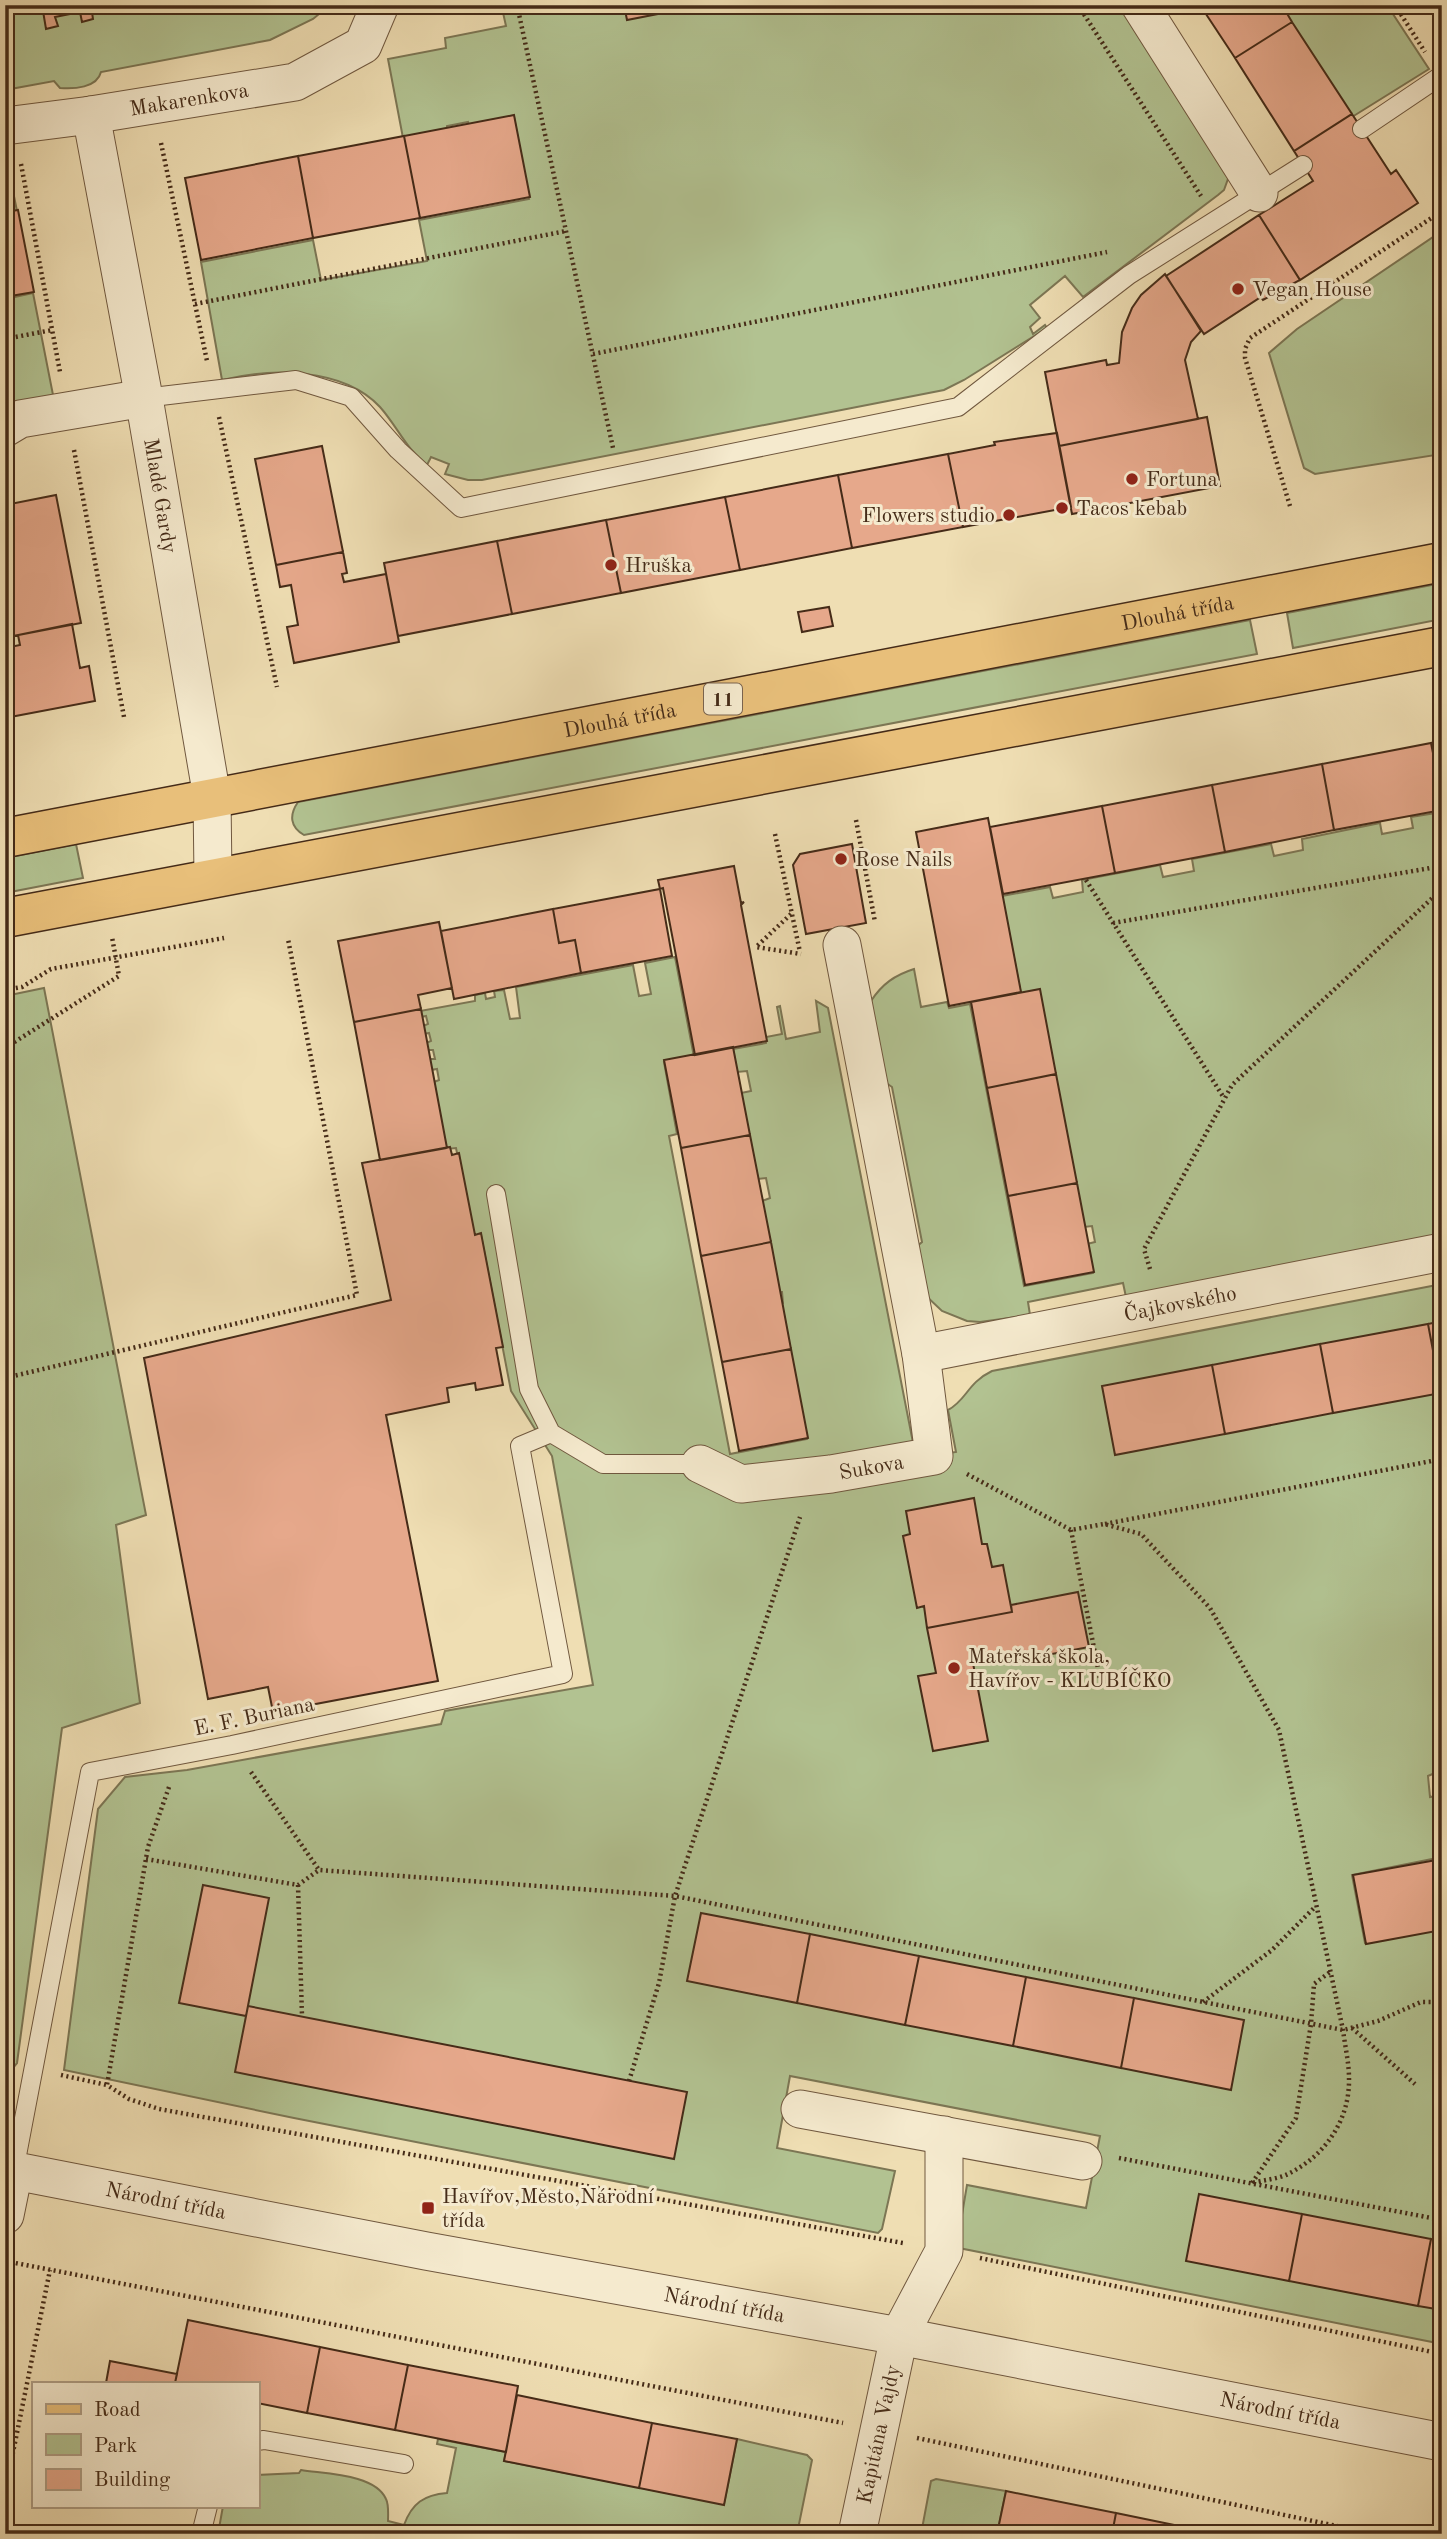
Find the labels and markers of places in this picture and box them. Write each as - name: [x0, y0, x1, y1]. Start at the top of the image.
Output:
- place label: Vegan House: [1252, 280, 1372, 301]
- marker: Vegan House: [1230, 281, 1246, 297]
- place label: Fortuna: [1146, 470, 1218, 491]
- marker: Fortuna: [1124, 471, 1140, 487]
- place label: Tacos kebab: [1076, 499, 1187, 520]
- marker: Tacos kebab: [1054, 500, 1070, 516]
- place label: Flowers studio: [862, 506, 995, 527]
- marker: Flowers studio: [1001, 507, 1017, 523]
- place label: Hruška: [625, 556, 692, 577]
- marker: Hruška: [603, 557, 619, 573]
- place label: Rose Nails: [855, 850, 952, 871]
- marker: Rose Nails: [833, 851, 849, 867]
- place label: Mateřská škola, Havířov - KLUBÍČKO: [968, 1647, 1172, 1692]
- marker: Mateřská škola, Havířov - KLUBÍČKO: [946, 1660, 962, 1676]
- place label: Havířov,Město,Národní třída: [442, 2187, 654, 2232]
- marker: Havířov,Město,Národní třída: [420, 2200, 436, 2216]

